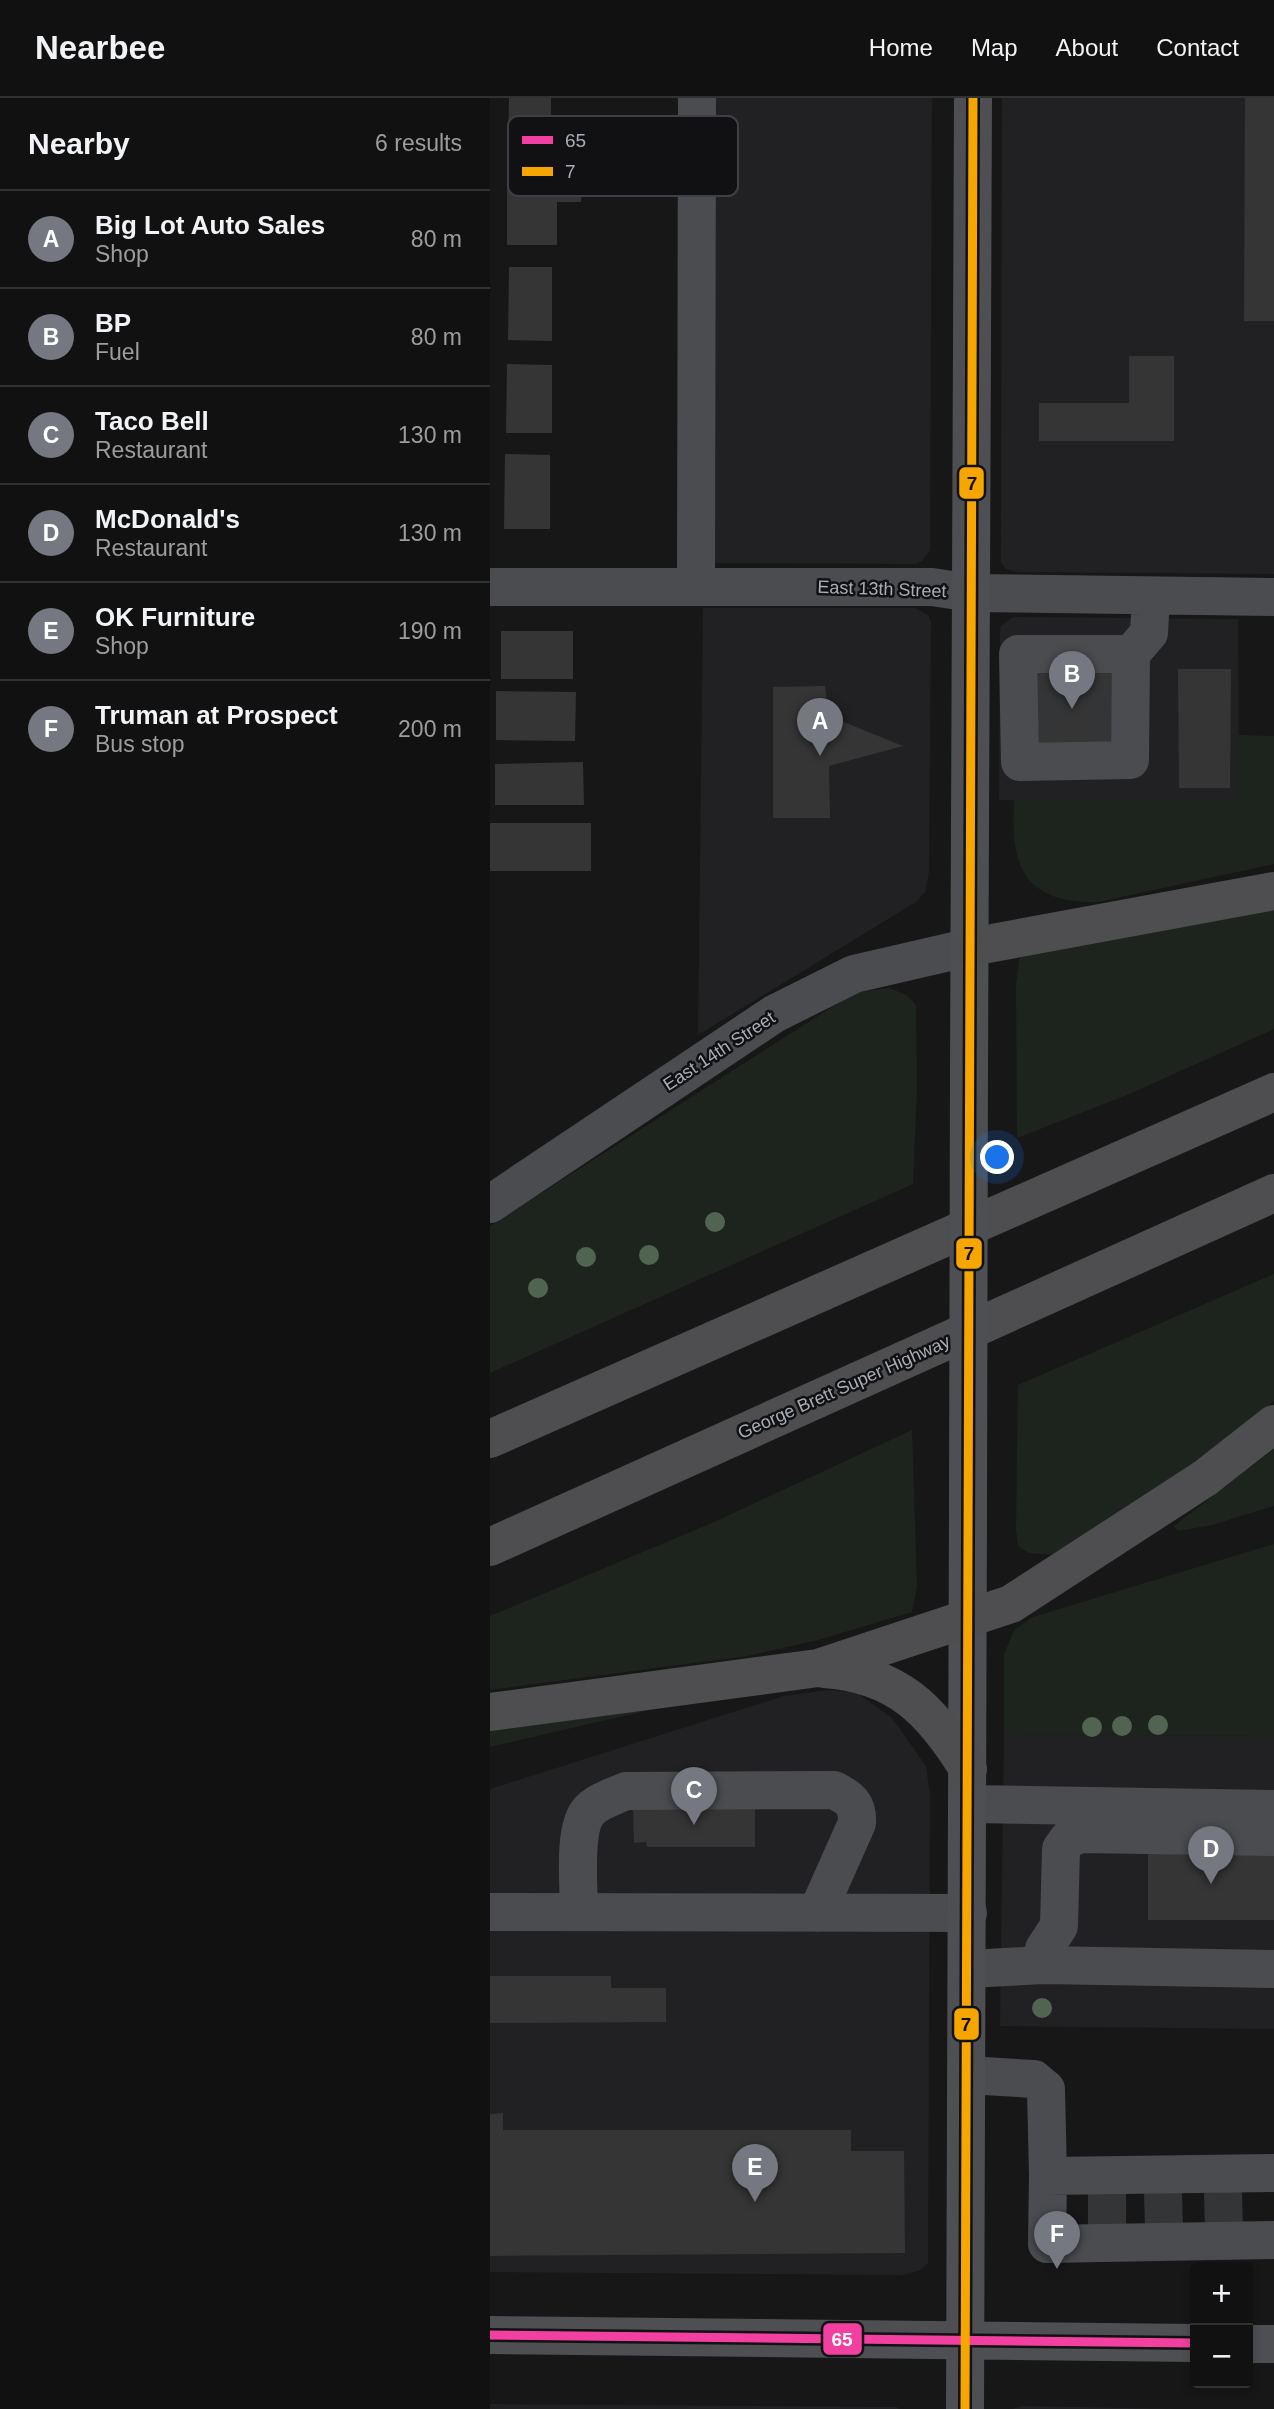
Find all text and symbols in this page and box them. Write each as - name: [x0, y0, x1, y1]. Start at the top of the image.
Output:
- text: Nearbee: [35, 29, 165, 66]
- text: Home: [869, 34, 933, 61]
- text: Map: [971, 34, 1018, 61]
- text: About: [1056, 34, 1118, 61]
- text: Contact: [1156, 34, 1239, 61]
- legend: [508, 116, 738, 196]
- text: Nearby: [28, 127, 130, 160]
- text: 6 results: [375, 130, 462, 156]
- text: 65: [565, 130, 586, 151]
- text: 7: [565, 161, 576, 182]
- text: Big Lot Auto Sales: [95, 210, 325, 240]
- text: A: [43, 226, 59, 252]
- text: 80 m: [411, 226, 462, 252]
- text: Shop: [95, 241, 149, 267]
- text: BP: [95, 308, 131, 338]
- text: B: [43, 324, 59, 350]
- text: 80 m: [411, 324, 462, 350]
- text: Fuel: [95, 339, 140, 365]
- text: Taco Bell: [95, 406, 209, 436]
- text: C: [43, 422, 59, 448]
- text: 130 m: [398, 422, 462, 448]
- text: Restaurant: [95, 437, 208, 463]
- line badge: 7: [958, 466, 985, 500]
- text: 7: [967, 473, 977, 494]
- text: McDonald's: [95, 504, 240, 534]
- text: D: [43, 520, 59, 546]
- text: 130 m: [398, 520, 462, 546]
- text: Restaurant: [95, 535, 208, 561]
- street label: East 13th Street: [817, 577, 947, 601]
- text: OK Furniture: [95, 602, 255, 632]
- text: E: [43, 618, 59, 644]
- text: 190 m: [398, 618, 462, 644]
- text: Shop: [95, 633, 149, 659]
- pin: B: [1049, 651, 1095, 709]
- pin: A: [797, 698, 843, 756]
- text: Truman at Prospect: [95, 700, 338, 730]
- text: F: [44, 716, 58, 742]
- text: 200 m: [398, 716, 462, 742]
- text: Bus stop: [95, 731, 185, 757]
- street label: East 14th Street: [659, 1007, 779, 1095]
- your location: [980, 1140, 1014, 1174]
- line badge: 7: [955, 1237, 983, 1270]
- text: 7: [964, 1243, 974, 1264]
- street label: George Brett Super Highway: [735, 1331, 953, 1443]
- pin: C: [671, 1767, 717, 1825]
- pin: D: [1188, 1826, 1234, 1884]
- line badge: 7: [953, 2007, 980, 2041]
- text: 7: [961, 2014, 971, 2035]
- pin: E: [732, 2144, 778, 2202]
- pin: F: [1034, 2211, 1080, 2269]
- map controls: [1190, 2262, 1253, 2388]
- button: +: [1190, 2262, 1253, 2325]
- line badge: 65: [822, 2322, 863, 2356]
- button: −: [1190, 2325, 1253, 2388]
- text: 65: [831, 2329, 853, 2350]

